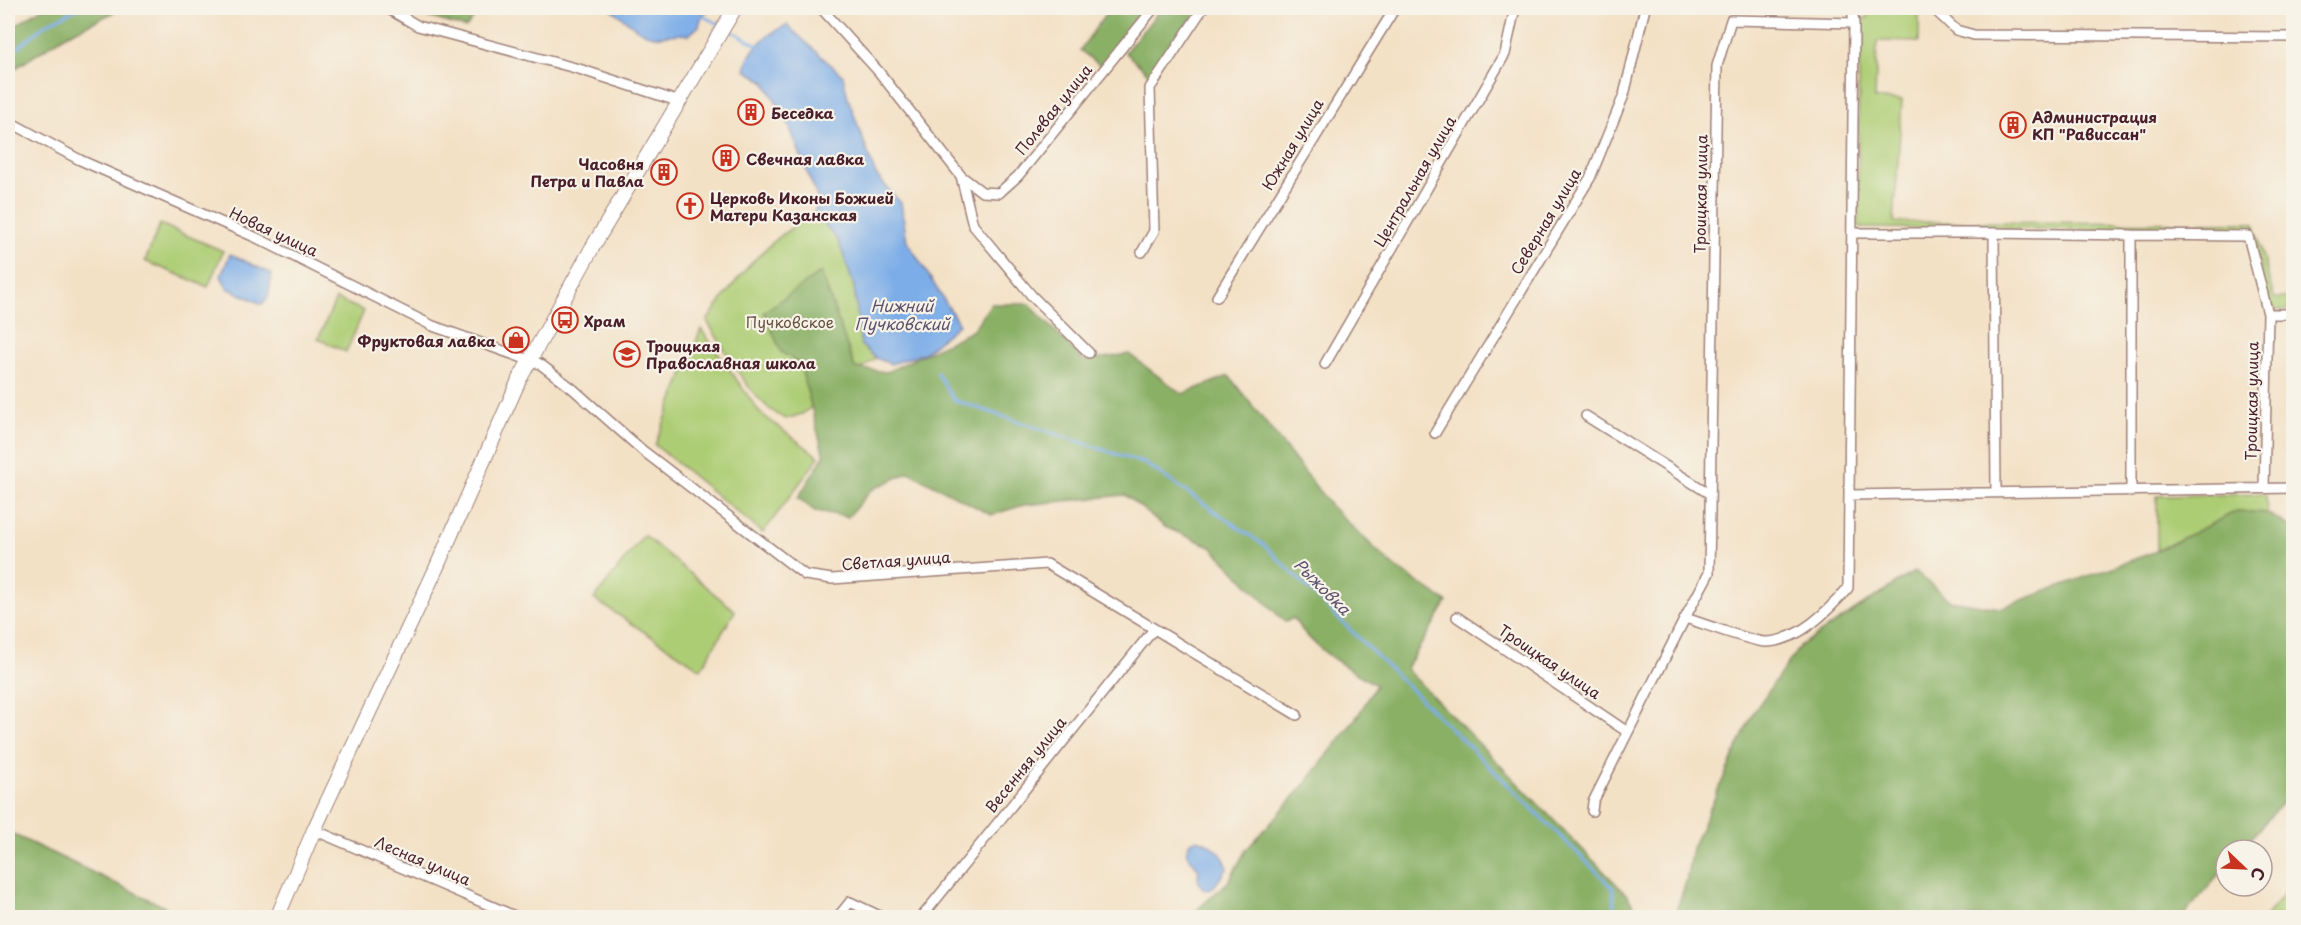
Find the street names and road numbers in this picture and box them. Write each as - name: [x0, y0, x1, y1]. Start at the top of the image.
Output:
- street label: Полевая улица: [1009, 58, 1097, 159]
- street label: Южная улица: [1256, 93, 1329, 194]
- street label: Центральная улица: [1367, 111, 1461, 251]
- street label: Троицкая улица: [1687, 134, 1713, 254]
- street label: Северная улица: [1504, 163, 1586, 279]
- street label: Новая улица: [226, 200, 323, 262]
- street label: Троицкая улица: [2238, 341, 2264, 461]
- street label: Светлая улица: [841, 545, 952, 575]
- street label: Троицкая улица: [1494, 618, 1606, 704]
- street label: Весенняя улица: [979, 711, 1071, 817]
- street label: Лесная улица: [372, 829, 475, 891]

